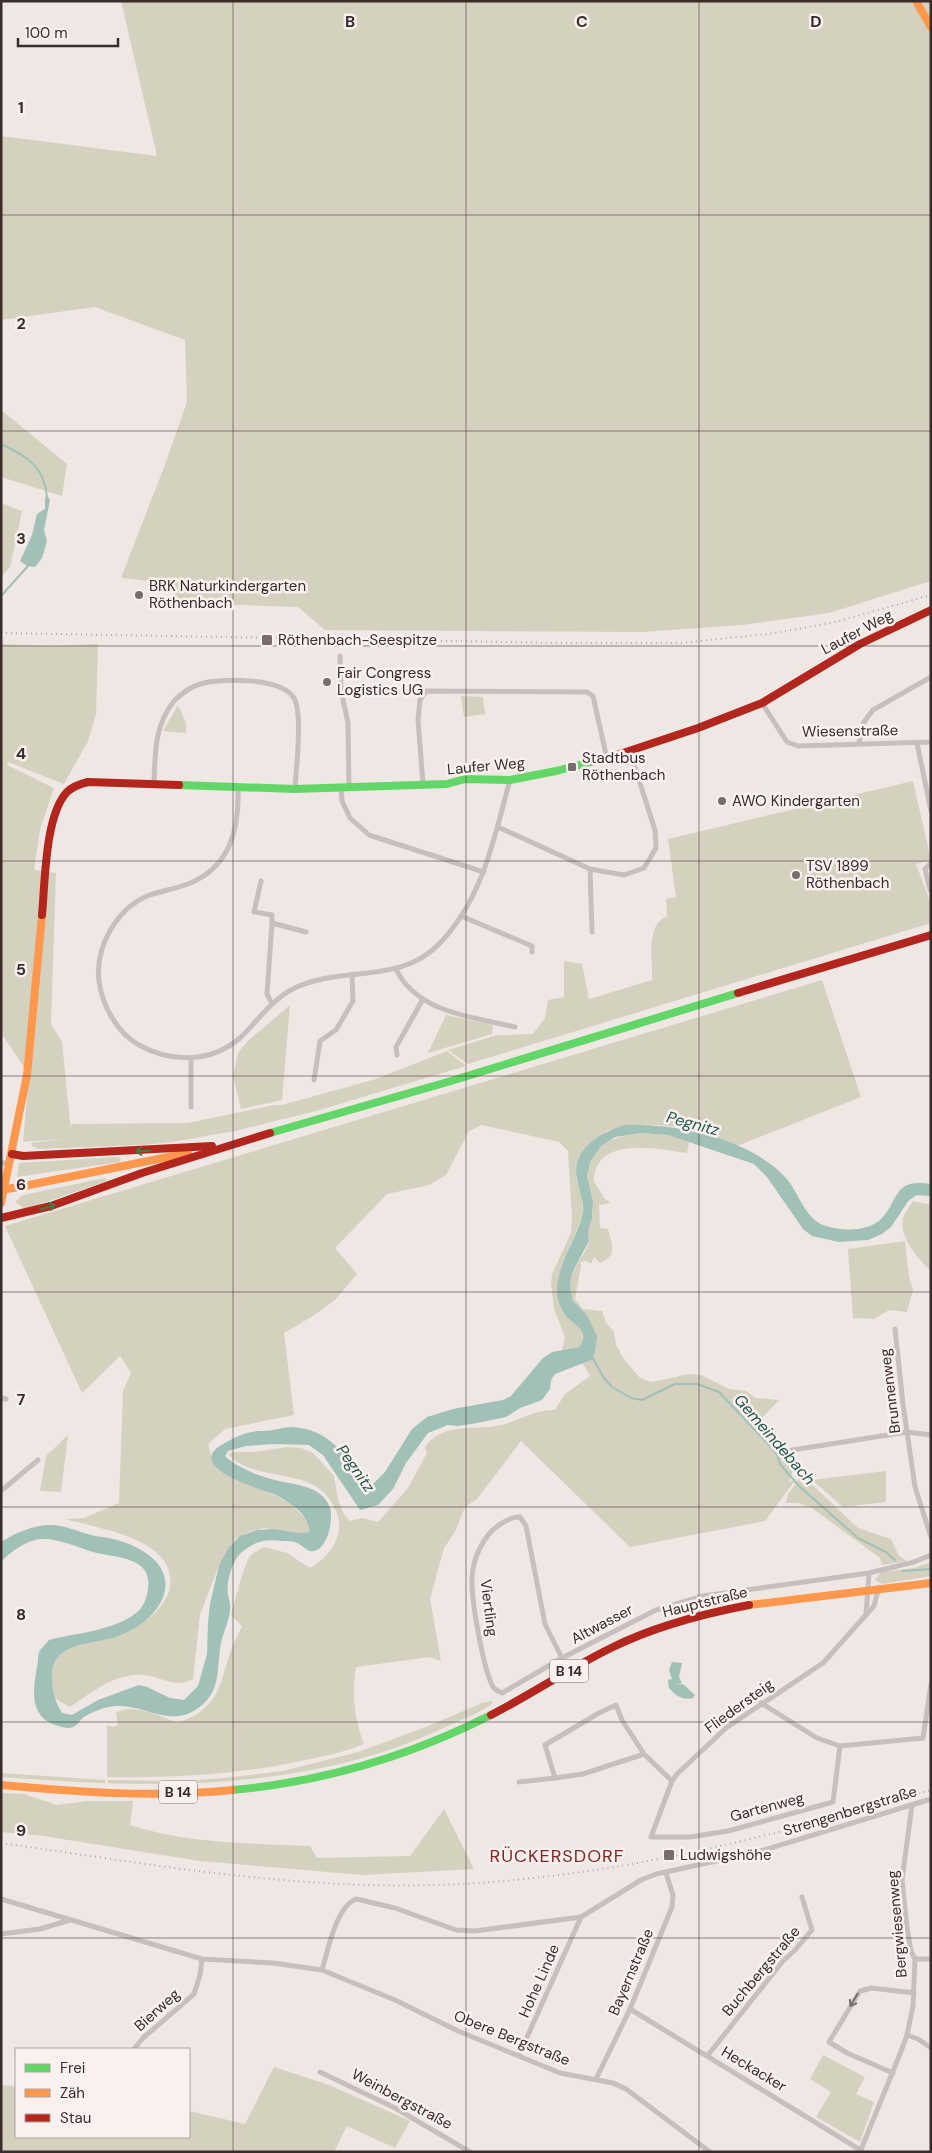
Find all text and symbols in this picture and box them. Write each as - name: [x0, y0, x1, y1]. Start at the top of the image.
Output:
- text: B: [345, 11, 355, 32]
- text: C: [576, 11, 588, 32]
- text: D: [810, 11, 822, 32]
- scale bar: [18, 15, 118, 47]
- text: 100 m: [25, 23, 68, 43]
- text: 1: [18, 97, 24, 118]
- text: 2: [16, 313, 26, 334]
- text: 3: [16, 528, 26, 549]
- place label: BRK Naturkindergarten Röthenbach: [149, 576, 306, 613]
- marker: BRK Naturkindergarten Röthenbach: [133, 589, 145, 601]
- street label: Laufer Weg: [818, 605, 896, 659]
- place label: Röthenbach-Seespitze: [278, 630, 437, 650]
- marker: Röthenbach-Seespitze: [260, 633, 274, 647]
- place label: Fair Congress Logistics UG: [337, 663, 431, 700]
- marker: Fair Congress Logistics UG: [321, 676, 333, 688]
- street label: Wiesenstraße: [802, 720, 898, 742]
- text: 4: [16, 743, 26, 764]
- place label: Stadtbus Röthenbach: [582, 748, 665, 785]
- street label: Laufer Weg: [446, 753, 526, 779]
- marker: Stadtbus Röthenbach: [566, 761, 578, 773]
- place label: AWO Kindergarten: [732, 791, 860, 811]
- marker: AWO Kindergarten: [716, 795, 728, 807]
- place label: TSV 1899 Röthenbach: [806, 856, 889, 893]
- marker: TSV 1899 Röthenbach: [790, 869, 802, 881]
- text: 5: [16, 959, 26, 980]
- water label: Pegnitz: [664, 1106, 722, 1141]
- one-way arrow: [135, 1146, 152, 1156]
- text: 6: [16, 1174, 26, 1195]
- one-way arrow: [40, 1201, 56, 1211]
- street label: Brunnenweg: [875, 1347, 905, 1435]
- text: 7: [17, 1389, 26, 1410]
- water label: Gemeindebach: [729, 1389, 820, 1489]
- water label: Pegnitz: [332, 1440, 380, 1497]
- street label: Viertling: [476, 1578, 502, 1638]
- street label: Hauptstraße: [660, 1582, 750, 1622]
- street label: Altwasser: [567, 1599, 637, 1649]
- text: 8: [16, 1604, 26, 1625]
- road number: B 14: [550, 1660, 588, 1682]
- street label: Fliedersteig: [701, 1674, 777, 1738]
- road number: B 14: [159, 1780, 197, 1804]
- street label: Strengenbergstraße: [781, 1781, 919, 1841]
- street label: Gartenweg: [728, 1788, 806, 1826]
- text: 9: [16, 1820, 26, 1841]
- district label: RÜCKERSDORF: [490, 1844, 624, 1868]
- place label: Ludwigshöhe: [680, 1845, 772, 1865]
- marker: Ludwigshöhe: [662, 1848, 676, 1862]
- street label: Bergwiesenweg: [882, 1870, 912, 1978]
- street label: Buchbergstraße: [717, 1922, 805, 2020]
- street label: Bayernstraße: [604, 1926, 658, 2018]
- street label: Hohe Linde: [514, 1941, 564, 2021]
- street label: Bierweg: [130, 1984, 184, 2036]
- one-way arrow: [849, 1993, 859, 2007]
- street label: Obere Bergstraße: [451, 2006, 573, 2070]
- street label: Heckacker: [718, 2042, 791, 2097]
- legend: [15, 2048, 190, 2138]
- text: Frei: [60, 2058, 85, 2078]
- street label: Weinbergstraße: [348, 2064, 456, 2134]
- text: Zäh: [60, 2083, 85, 2103]
- text: Stau: [60, 2108, 91, 2128]

